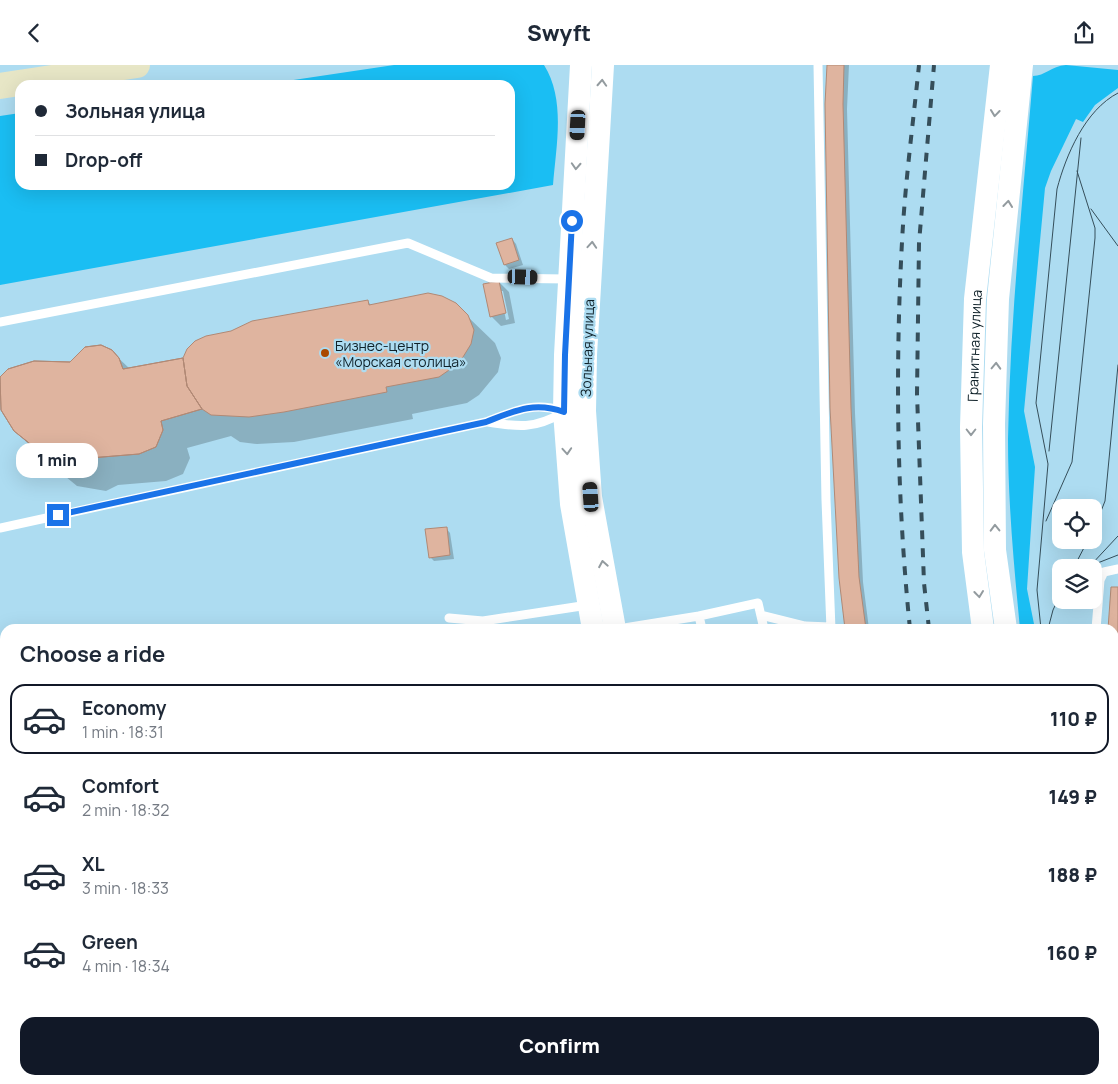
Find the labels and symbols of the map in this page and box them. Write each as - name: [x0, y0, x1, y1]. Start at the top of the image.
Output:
- one-way arrow: [597, 79, 608, 87]
- car: [569, 110, 586, 140]
- one-way arrow: [990, 110, 1001, 118]
- one-way arrow: [570, 162, 581, 170]
- one-way arrow: [1002, 199, 1013, 207]
- route start: [561, 210, 583, 232]
- one-way arrow: [587, 241, 598, 249]
- car: [507, 269, 538, 285]
- street label: Гранитная улица: [962, 289, 985, 402]
- street label: Зольная улица: [576, 299, 598, 397]
- place label: Бизнес-центр «Морская столица»: [335, 336, 467, 371]
- marker: Бизнес-центр «Морская столица»: [319, 347, 331, 359]
- one-way arrow: [991, 361, 1001, 369]
- one-way arrow: [966, 429, 976, 437]
- callout: 1 min: [17, 443, 99, 477]
- one-way arrow: [561, 447, 572, 455]
- car: [582, 482, 599, 512]
- route end: [47, 504, 69, 526]
- one-way arrow: [990, 524, 1000, 532]
- one-way arrow: [598, 559, 609, 568]
- one-way arrow: [973, 591, 984, 599]

